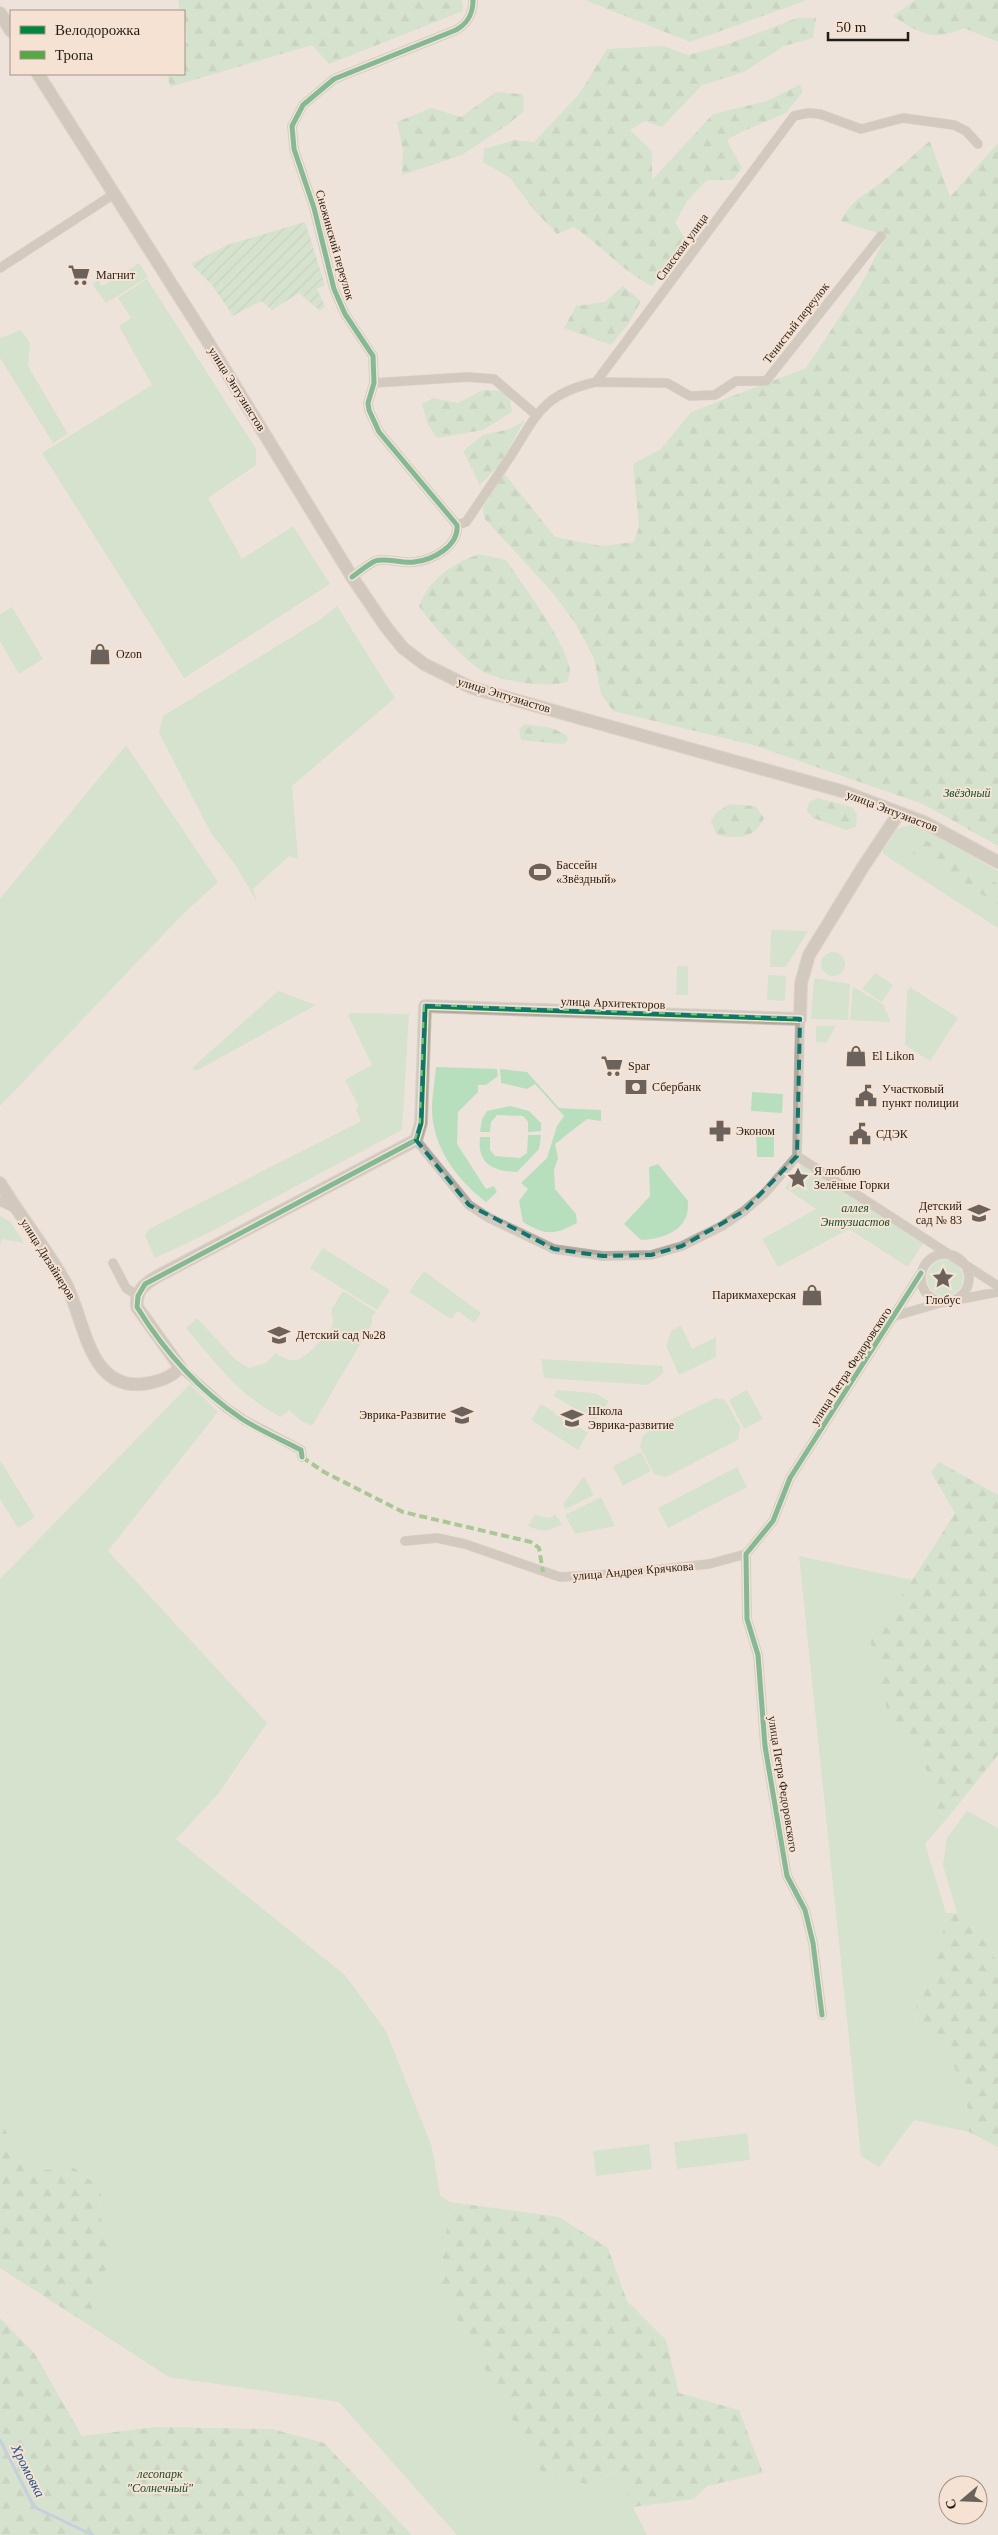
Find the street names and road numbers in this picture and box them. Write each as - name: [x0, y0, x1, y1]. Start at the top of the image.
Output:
- street label: Снежинский переулок: [313, 188, 357, 302]
- street label: Спасская улица: [653, 210, 711, 283]
- street label: Тенистый переулок: [760, 279, 832, 366]
- street label: улица Энтузиастов: [205, 344, 269, 434]
- street label: улица Энтузиастов: [456, 674, 553, 716]
- street label: улица Энтузиастов: [844, 787, 940, 835]
- street label: улица Архитекторов: [560, 994, 666, 1012]
- street label: улица Дизайнеров: [17, 1216, 79, 1302]
- street label: улица Петра Федоровского: [808, 1304, 894, 1428]
- street label: улица Андрея Крячкова: [572, 1559, 695, 1583]
- street label: улица Петра Федоровского: [765, 1715, 801, 1853]

